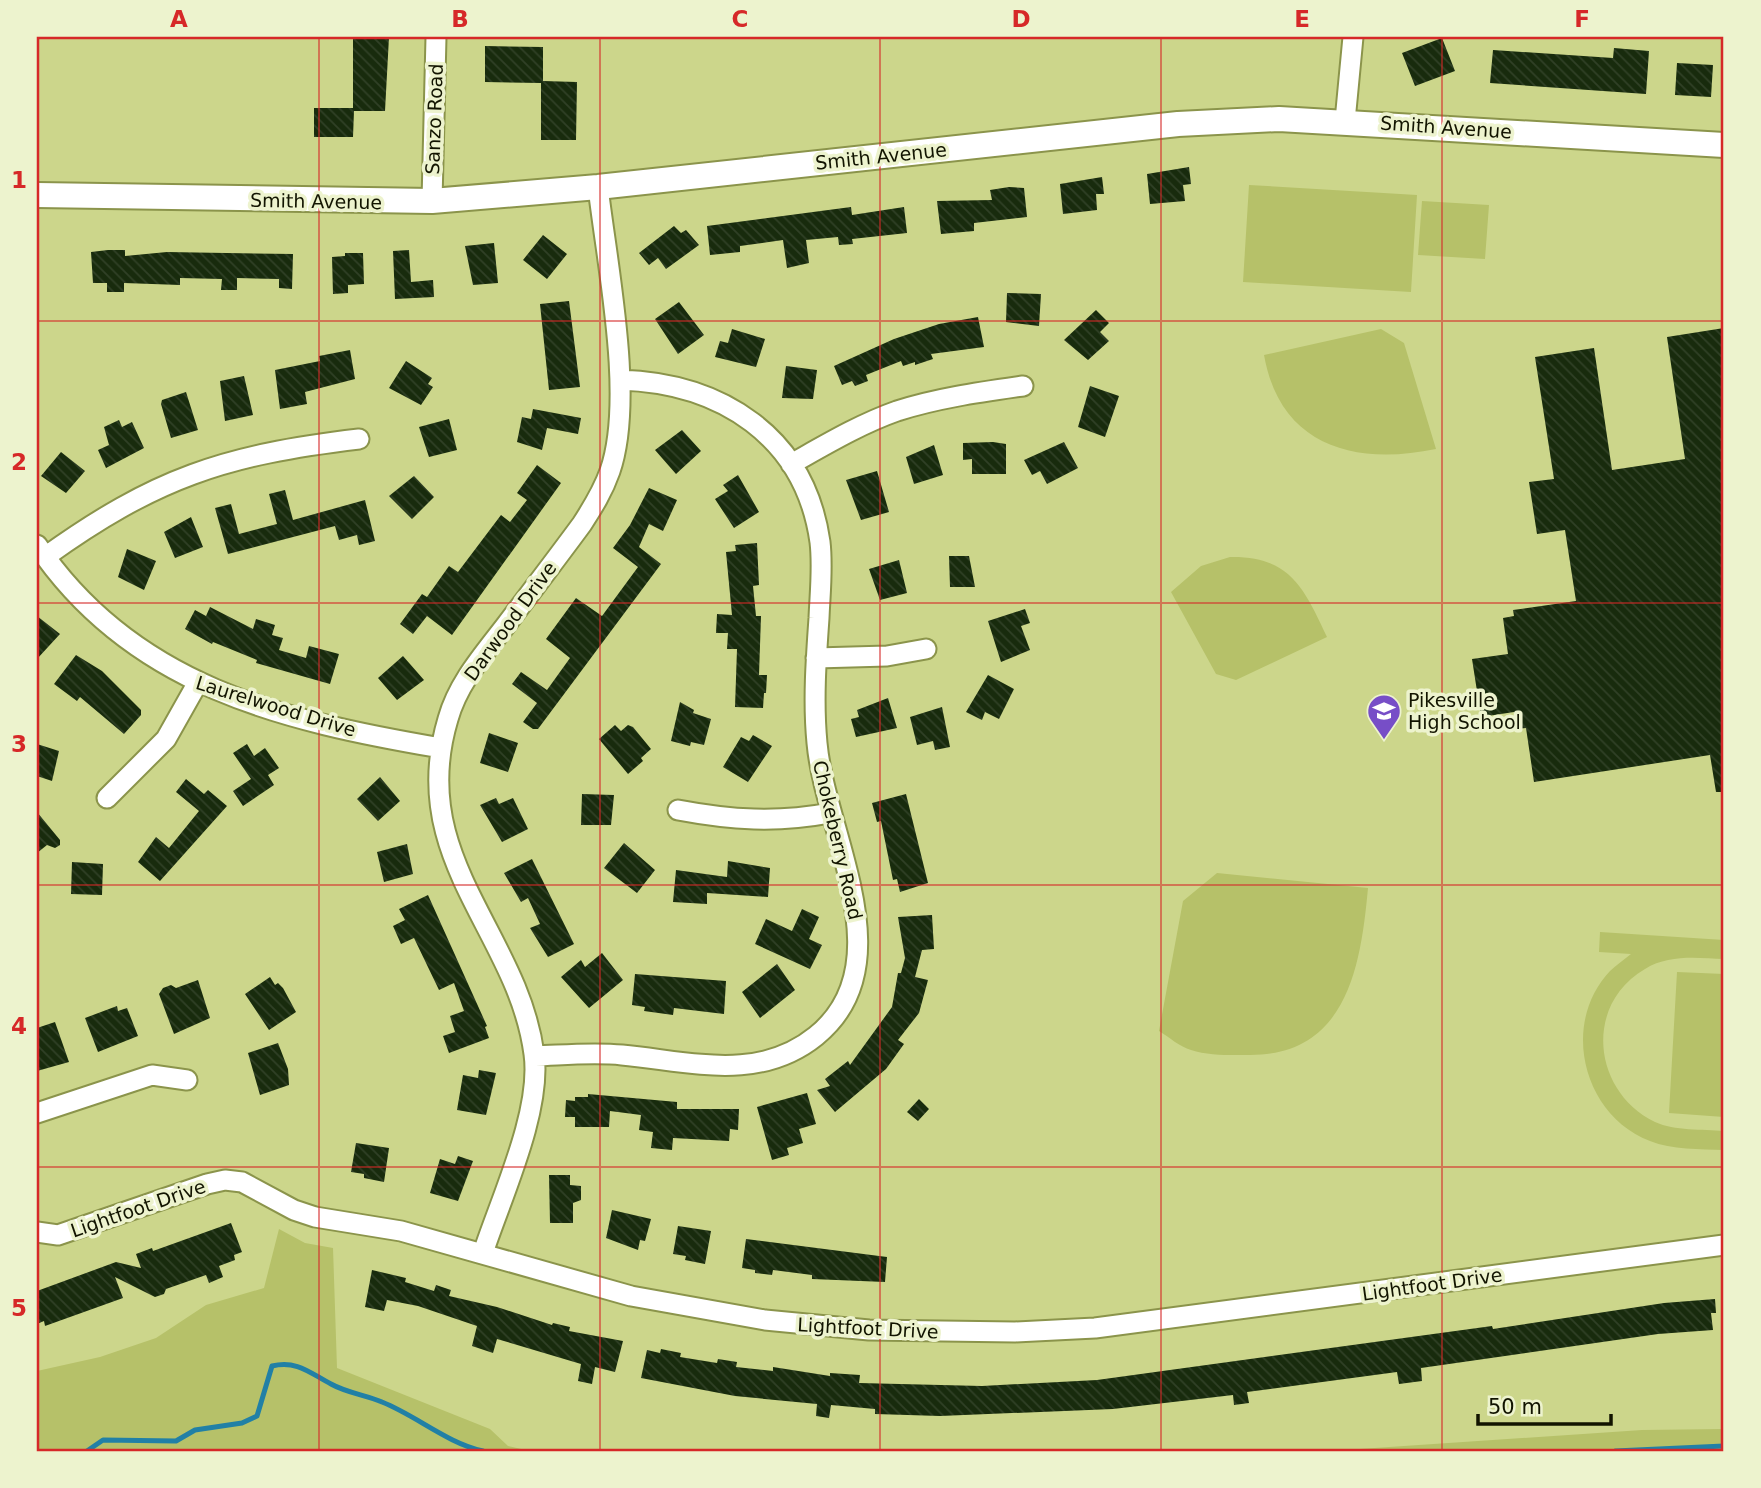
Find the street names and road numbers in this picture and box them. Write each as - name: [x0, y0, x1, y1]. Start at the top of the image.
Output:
- street label: Sanzo Road: [421, 63, 447, 175]
- street label: Smith Avenue: [1379, 111, 1513, 143]
- street label: Smith Avenue: [814, 138, 948, 174]
- street label: Smith Avenue: [250, 189, 382, 213]
- street label: Darwood Drive: [459, 557, 561, 685]
- street label: Laurelwood Drive: [193, 671, 359, 741]
- street label: Chokeberry Road: [809, 758, 867, 922]
- street label: Lightfoot Drive: [68, 1175, 208, 1241]
- street label: Lightfoot Drive: [1360, 1263, 1504, 1305]
- street label: Lightfoot Drive: [797, 1313, 939, 1343]

